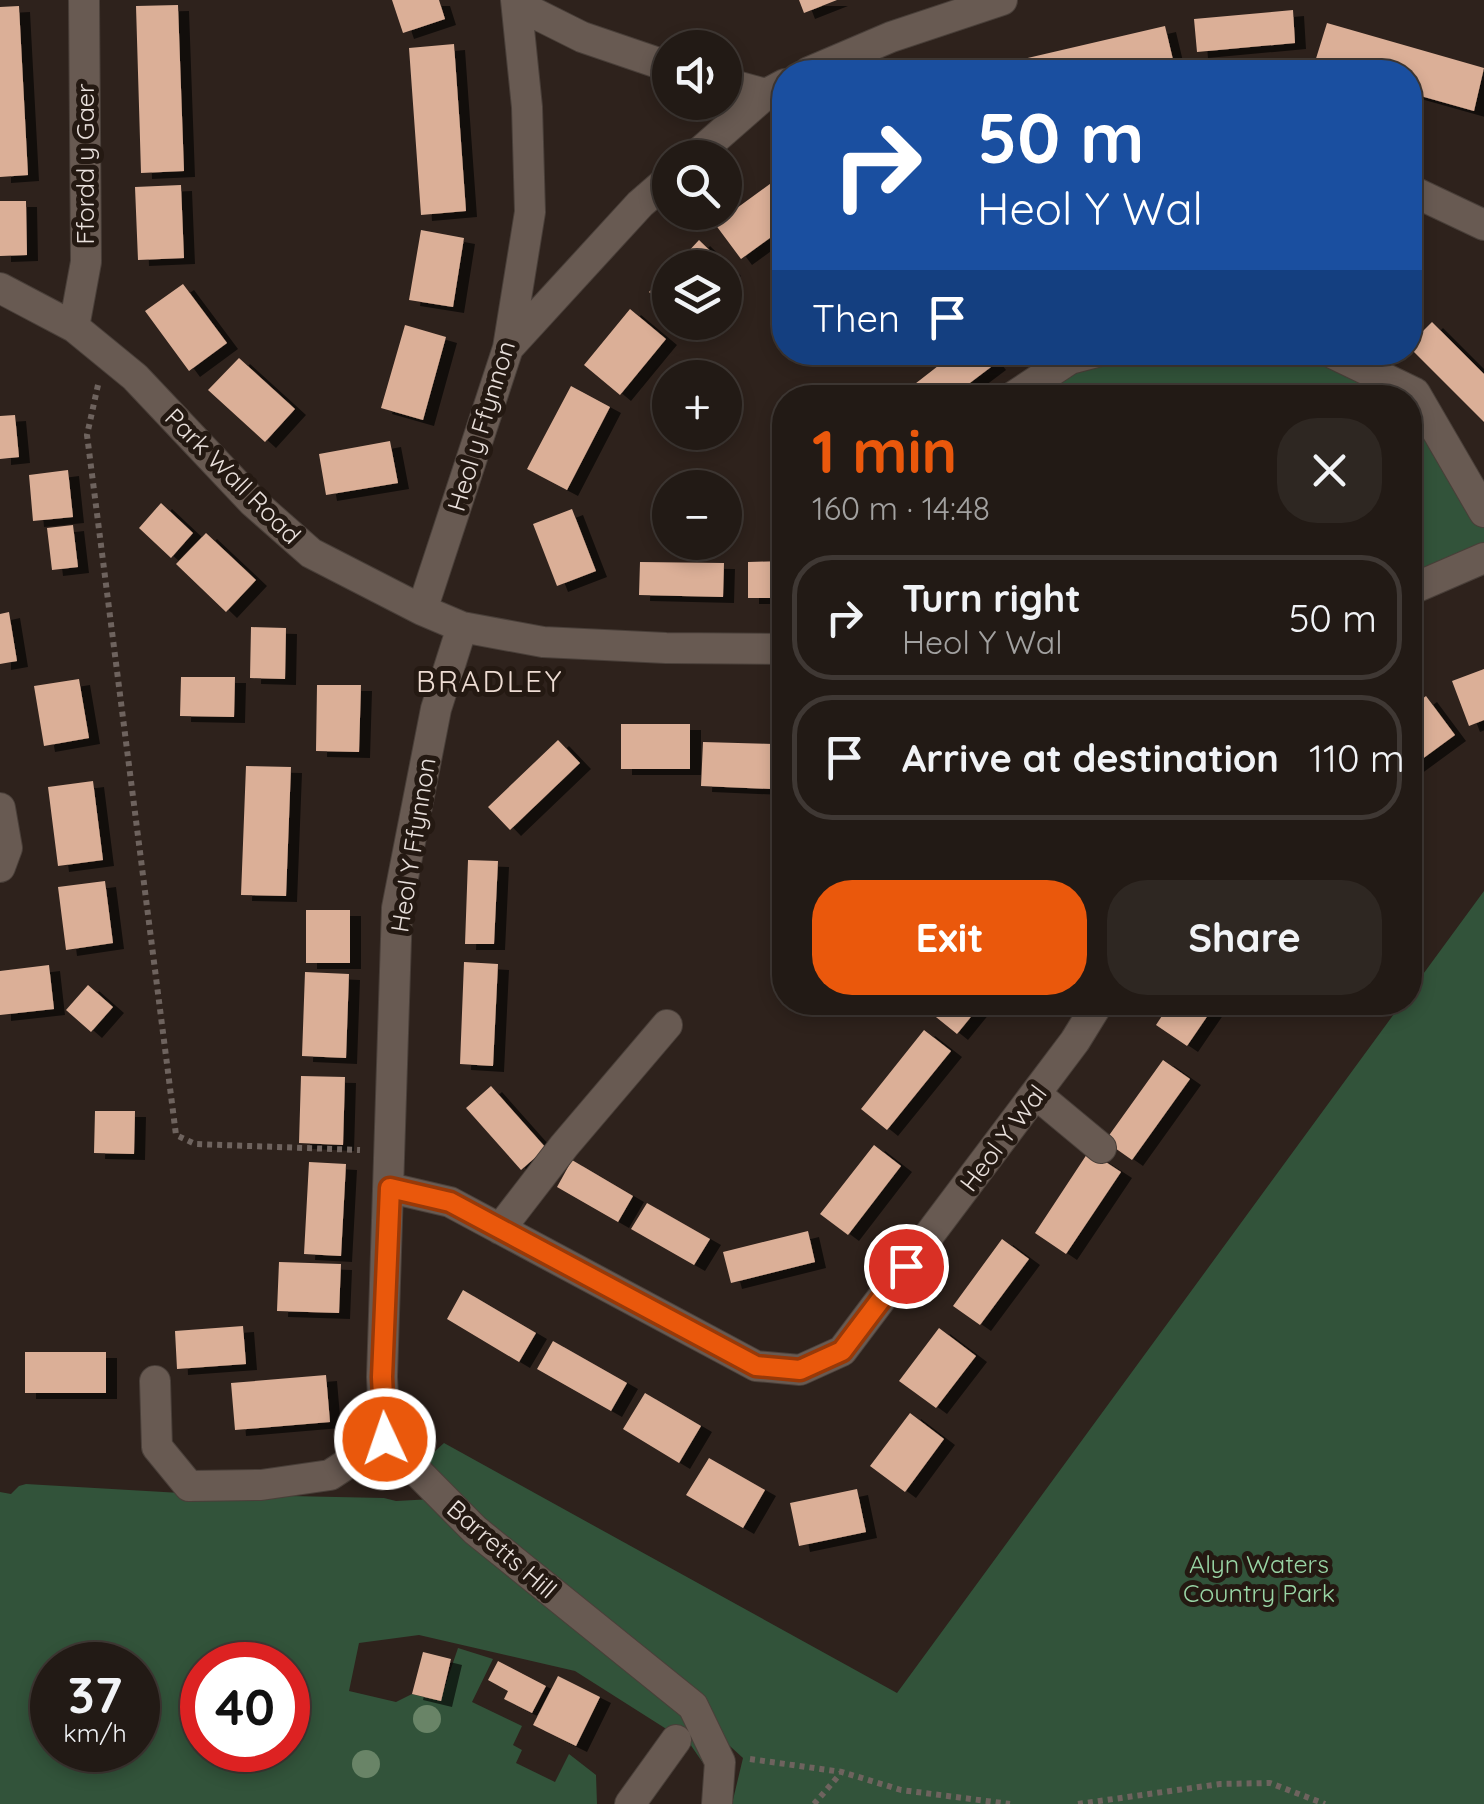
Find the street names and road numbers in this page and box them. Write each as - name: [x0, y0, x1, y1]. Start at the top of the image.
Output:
- street label: Ffordd y Gaer: [69, 83, 100, 245]
- street label: Heol y Ffynnon: [440, 337, 521, 515]
- street label: Park Wall Road: [159, 401, 308, 550]
- street label: Heol Y Ffynnon: [383, 755, 442, 934]
- street label: Heol Y Wal: [952, 1078, 1053, 1197]
- street label: Barretts Hill: [441, 1493, 563, 1605]

